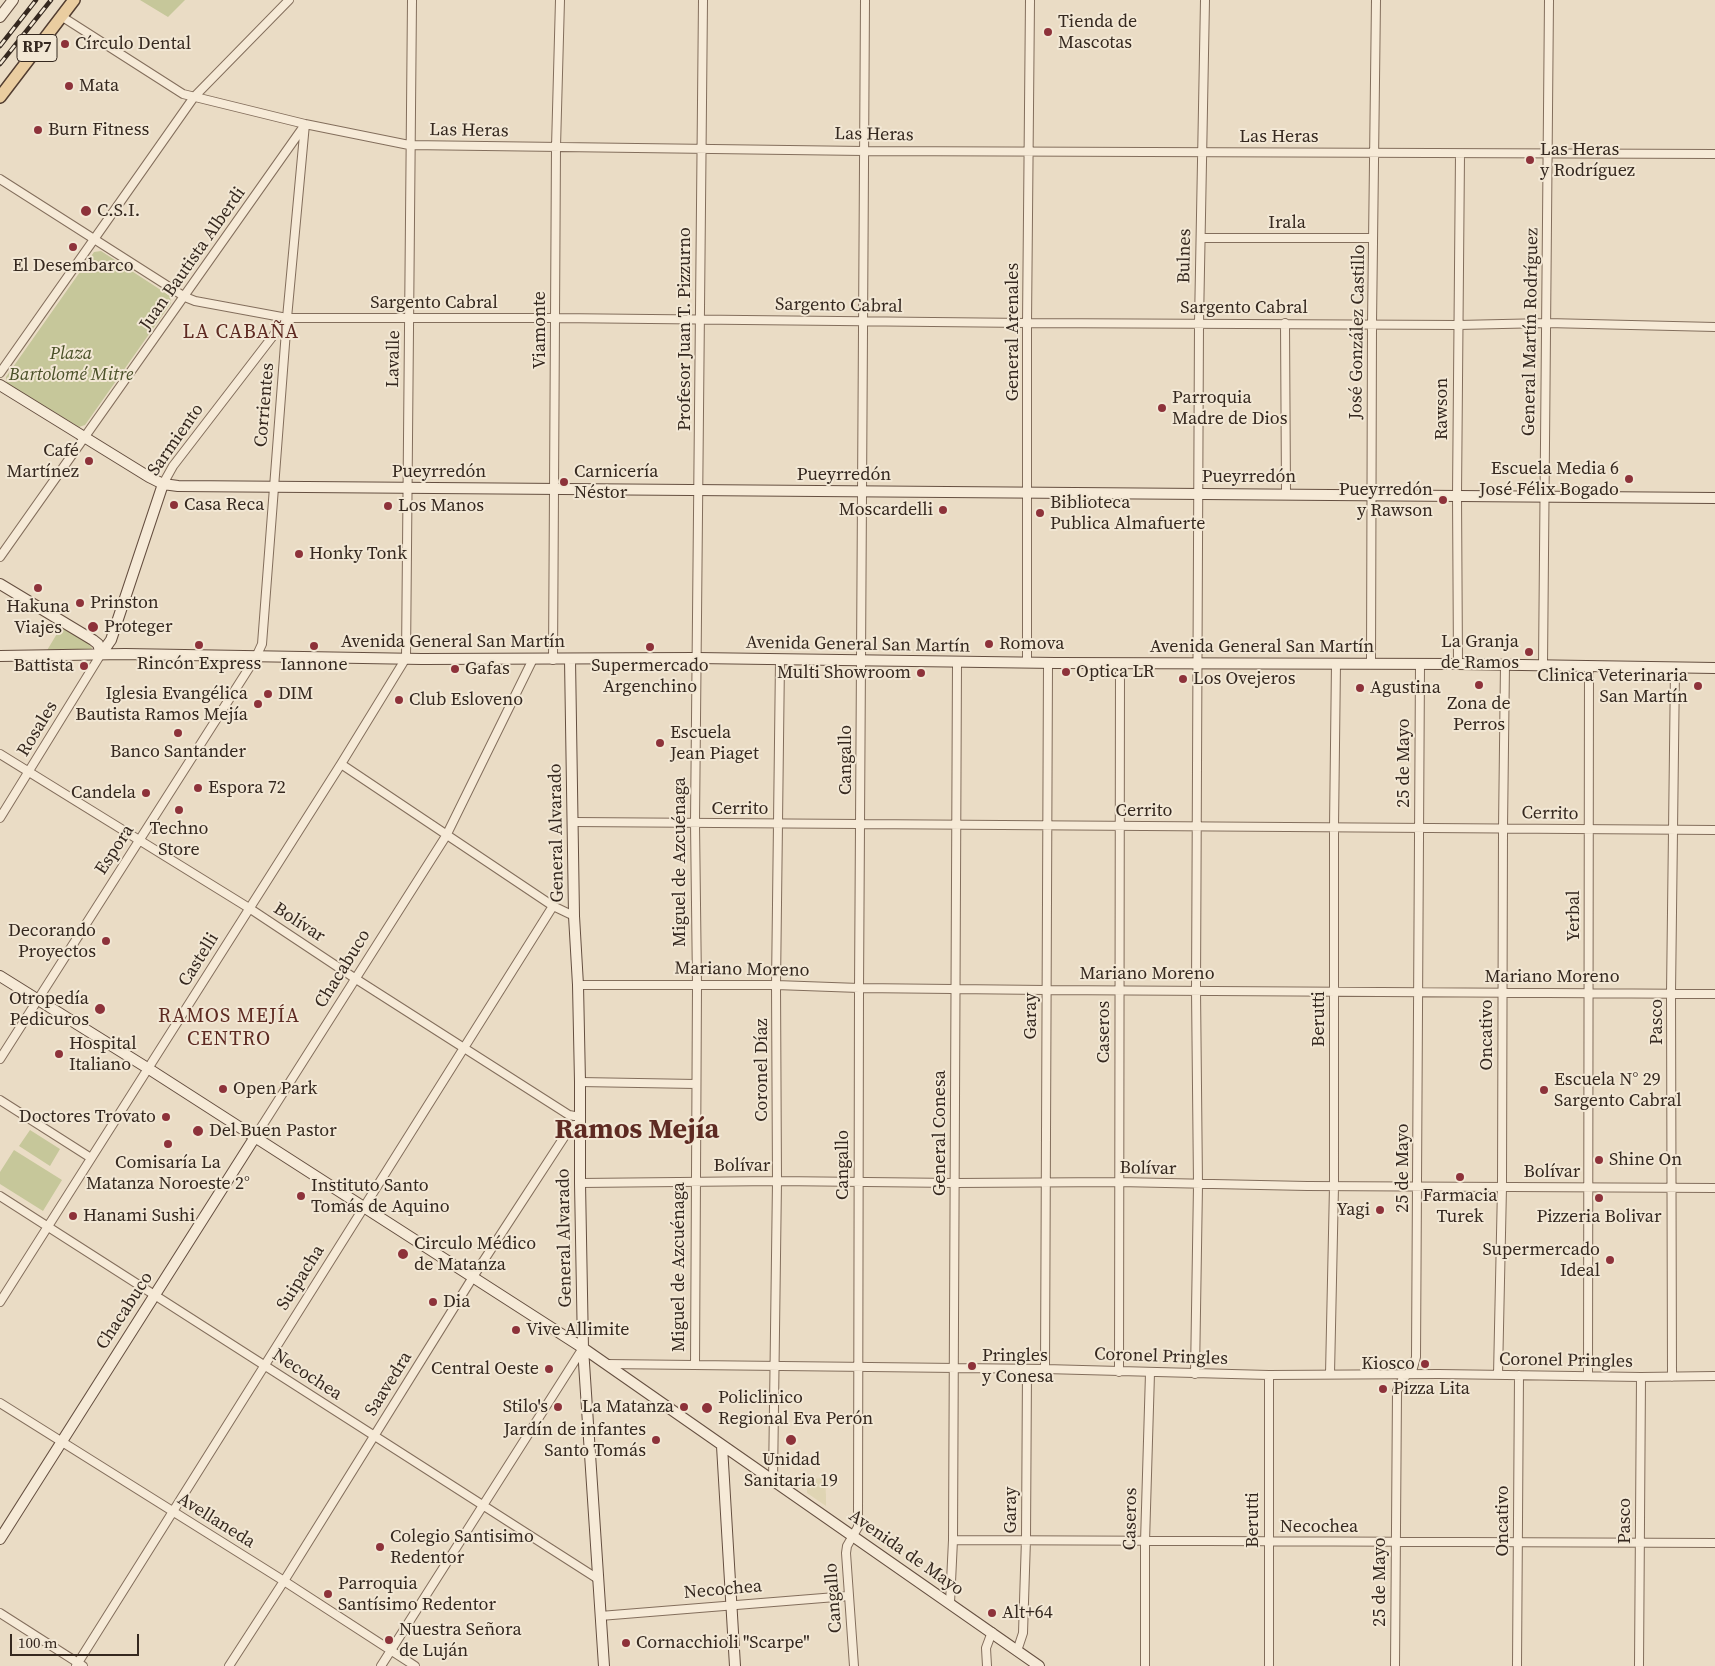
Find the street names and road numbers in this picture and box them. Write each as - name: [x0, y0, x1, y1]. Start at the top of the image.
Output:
- road number: RP7: [17, 34, 57, 62]
- street label: Las Heras: [429, 120, 509, 142]
- street label: Las Heras: [834, 124, 914, 146]
- street label: Las Heras: [1239, 126, 1319, 148]
- street label: Juan Bautista Alberdi: [135, 183, 251, 335]
- street label: Irala: [1268, 212, 1306, 234]
- street label: Profesor Juan T. Pizzurno: [674, 227, 696, 431]
- street label: Bulnes: [1174, 228, 1196, 284]
- street label: General Martín Rodríguez: [1518, 228, 1544, 436]
- street label: José González Castillo: [1346, 244, 1370, 420]
- street label: General Arenales: [1002, 263, 1024, 401]
- street label: Viamonte: [529, 291, 551, 369]
- street label: Sargento Cabral: [370, 292, 498, 314]
- street label: Sargento Cabral: [775, 294, 903, 318]
- street label: Sargento Cabral: [1180, 297, 1308, 319]
- street label: Lavalle: [383, 330, 405, 388]
- street label: Corrientes: [251, 362, 279, 448]
- street label: Rawson: [1431, 378, 1453, 440]
- street label: Sarmiento: [143, 400, 209, 480]
- street label: Pueyrredón: [392, 461, 486, 483]
- street label: Pueyrredón: [797, 464, 891, 486]
- street label: Pueyrredón: [1202, 466, 1296, 488]
- street label: Avenida General San Martín: [341, 631, 565, 653]
- street label: Avenida General San Martín: [746, 632, 970, 658]
- street label: Avenida General San Martín: [1150, 636, 1374, 658]
- street label: Rosales: [13, 697, 63, 761]
- street label: 25 de Mayo: [1393, 718, 1415, 808]
- street label: Cangallo: [835, 725, 857, 795]
- street label: General Alvarado: [545, 763, 569, 903]
- street label: Miguel de Azcuénaga: [669, 777, 691, 947]
- street label: Cerrito: [712, 798, 768, 820]
- street label: Cerrito: [1116, 800, 1172, 822]
- street label: Cerrito: [1521, 803, 1579, 825]
- street label: Espora: [91, 821, 139, 879]
- street label: Yerbal: [1563, 890, 1585, 942]
- street label: Bolívar: [269, 898, 329, 948]
- street label: Chacabuco: [310, 926, 376, 1012]
- street label: Castelli: [174, 929, 224, 991]
- street label: Mariano Moreno: [674, 958, 810, 982]
- street label: Mariano Moreno: [1079, 963, 1215, 985]
- street label: Mariano Moreno: [1484, 966, 1620, 988]
- street label: Berutti: [1308, 991, 1330, 1047]
- street label: Garay: [1020, 993, 1042, 1039]
- street label: Oncativo: [1476, 999, 1498, 1071]
- street label: Pasco: [1646, 999, 1668, 1045]
- street label: Caseros: [1093, 1001, 1115, 1063]
- street label: Coronel Díaz: [751, 1018, 773, 1122]
- street label: General Conesa: [929, 1070, 951, 1196]
- street label: 25 de Mayo: [1392, 1123, 1414, 1213]
- street label: Cangallo: [832, 1130, 854, 1200]
- street label: Bolívar: [714, 1155, 770, 1177]
- street label: Bolívar: [1119, 1158, 1177, 1180]
- street label: Bolívar: [1524, 1161, 1580, 1183]
- street label: General Alvarado: [553, 1168, 577, 1308]
- street label: Miguel de Azcuénaga: [668, 1182, 690, 1352]
- street label: Suipacha: [273, 1241, 329, 1315]
- street label: Chacabuco: [92, 1268, 158, 1354]
- street label: Coronel Pringles: [1094, 1344, 1228, 1370]
- street label: Necochea: [268, 1345, 346, 1405]
- street label: Saavedra: [361, 1348, 417, 1420]
- street label: Coronel Pringles: [1499, 1349, 1633, 1373]
- street label: Oncativo: [1492, 1485, 1514, 1557]
- street label: Garay: [1000, 1487, 1022, 1533]
- street label: Caseros: [1120, 1487, 1142, 1551]
- street label: Avellaneda: [173, 1489, 259, 1553]
- street label: Berutti: [1242, 1492, 1264, 1548]
- street label: Pasco: [1614, 1498, 1636, 1544]
- street label: Avenida de Mayo: [844, 1505, 968, 1601]
- street label: Necochea: [1280, 1516, 1358, 1538]
- street label: 25 de Mayo: [1369, 1537, 1391, 1627]
- street label: Cangallo: [821, 1562, 847, 1634]
- street label: Necochea: [683, 1576, 763, 1604]

